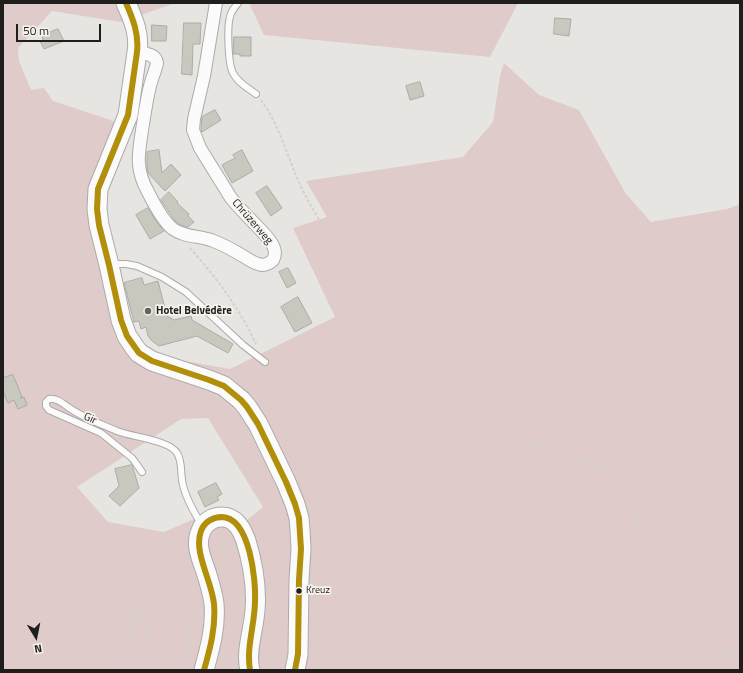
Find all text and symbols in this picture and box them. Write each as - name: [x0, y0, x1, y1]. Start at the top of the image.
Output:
- scale bar: [18, 16, 103, 42]
- text: 50 m: [23, 21, 49, 40]
- street label: Chrüzerweg: [229, 197, 275, 247]
- place label: Hotel Belvédère: [156, 304, 232, 318]
- marker: Hotel Belvédère: [143, 306, 153, 316]
- street label: Gir: [81, 410, 99, 428]
- place label: Kreuz: [306, 585, 330, 597]
- marker: Kreuz: [294, 586, 304, 596]
- north arrow: [16, 617, 56, 657]
- text: N: [33, 640, 43, 657]

